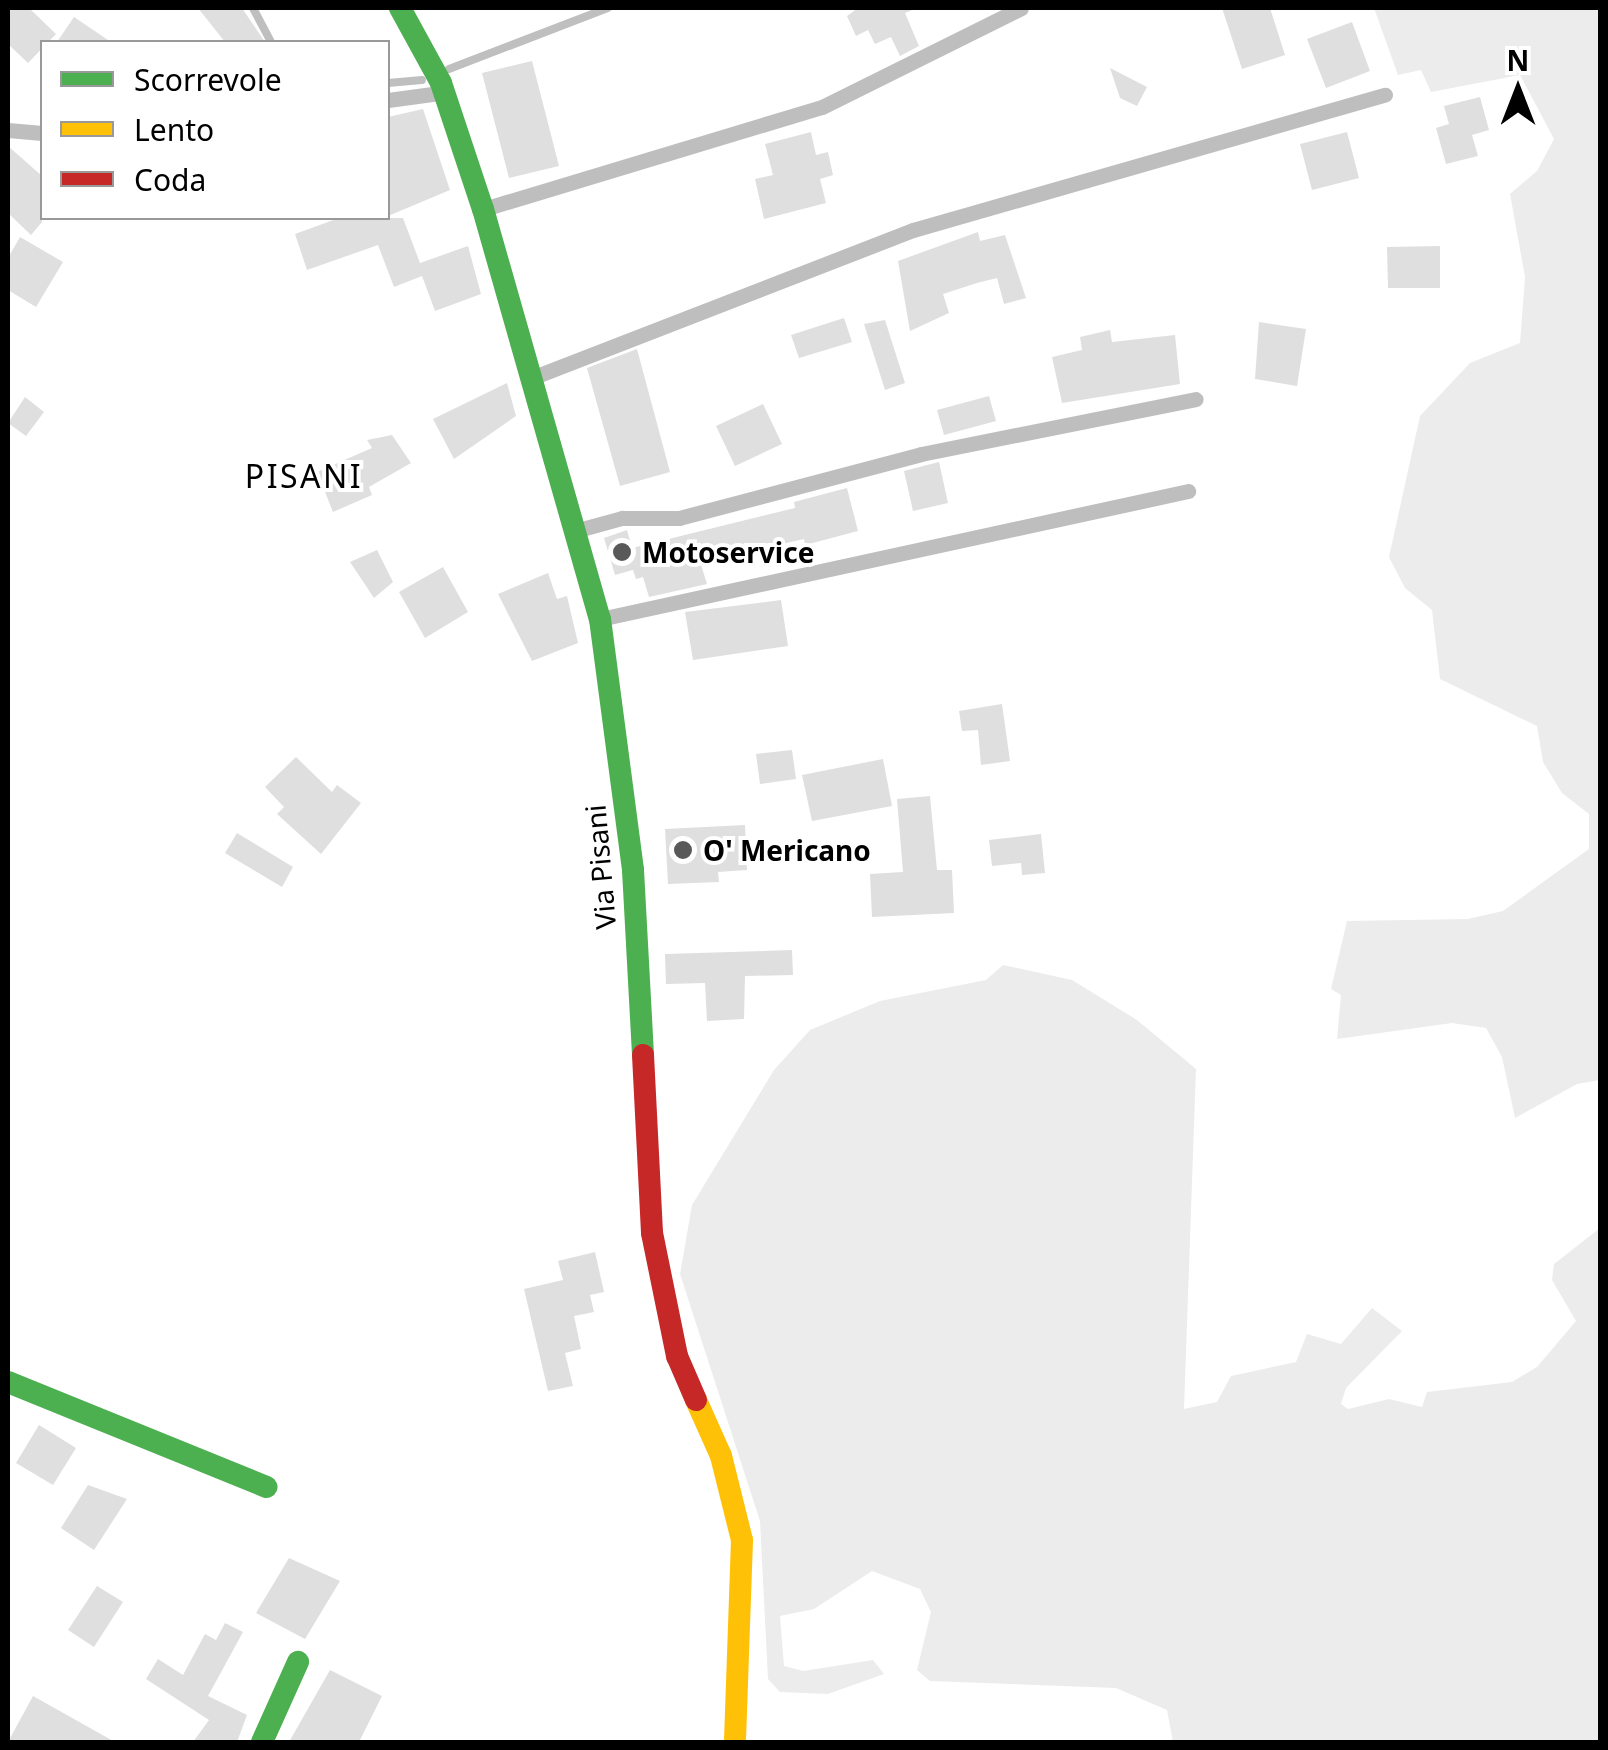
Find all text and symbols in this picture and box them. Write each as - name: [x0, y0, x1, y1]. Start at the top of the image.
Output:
- legend: [40, 40, 390, 220]
- north arrow: [1468, 40, 1568, 140]
- text: N: [1507, 41, 1529, 79]
- text: Scorrevole: [134, 59, 282, 100]
- text: Lento: [134, 109, 214, 150]
- text: Coda: [134, 159, 206, 200]
- district label: PISANI: [245, 457, 363, 495]
- place label: Motoservice: [642, 535, 814, 569]
- marker: Motoservice: [611, 541, 633, 563]
- street label: Via Pisani: [578, 803, 622, 931]
- place label: O' Mericano: [703, 833, 871, 867]
- marker: O' Mericano: [672, 839, 694, 861]

